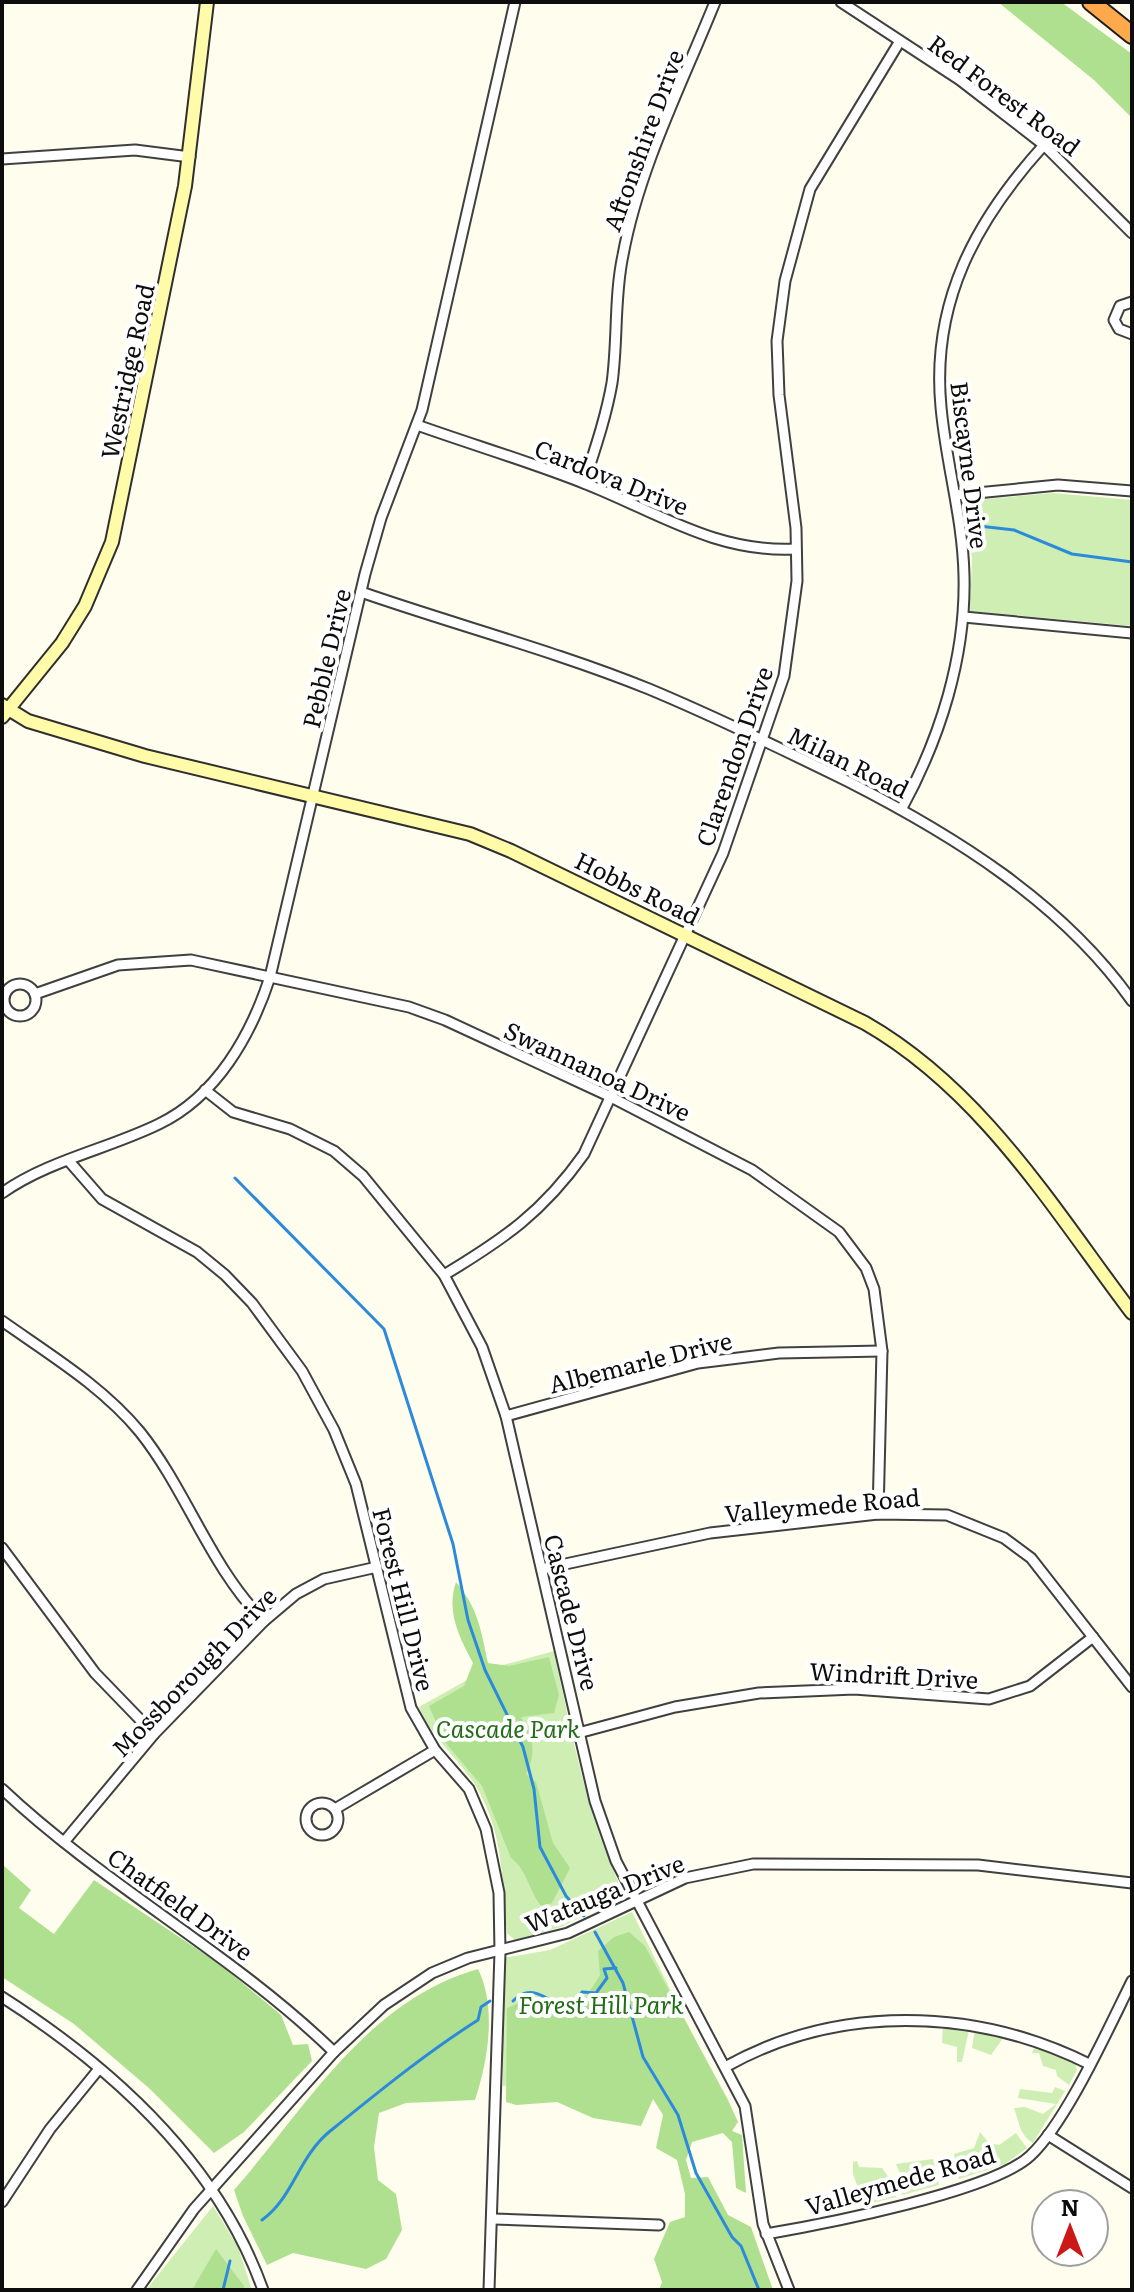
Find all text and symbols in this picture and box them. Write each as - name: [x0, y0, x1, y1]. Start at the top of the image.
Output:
- street label: Red Forest Road: [921, 25, 1089, 163]
- street label: Aftonshire Drive: [593, 44, 691, 236]
- street label: Westridge Road: [90, 280, 162, 462]
- street label: Biscayne Drive: [943, 379, 999, 551]
- street label: Cardova Drive: [530, 429, 694, 523]
- street label: Pebble Drive: [292, 585, 358, 731]
- street label: Clarendon Drive: [686, 661, 780, 851]
- street label: Milan Road: [782, 716, 916, 806]
- street label: Hobbs Road: [570, 842, 707, 932]
- street label: Swannanoa Drive: [499, 1011, 697, 1129]
- street label: Albemarle Drive: [545, 1321, 735, 1401]
- street label: Valleymede Road: [723, 1478, 922, 1530]
- street label: Forest Hill Drive: [365, 1504, 445, 1694]
- street label: Cascade Drive: [537, 1530, 609, 1694]
- street label: Mossborough Drive: [103, 1578, 283, 1764]
- street label: Windrift Drive: [809, 1652, 979, 1696]
- park label: Cascade Park: [436, 1710, 581, 1745]
- street label: Chatfield Drive: [101, 1838, 261, 1968]
- street label: Watauga Drive: [519, 1844, 689, 1940]
- park label: Forest Hill Park: [518, 1986, 685, 2021]
- street label: Valleymede Road: [801, 2135, 999, 2223]
- north arrow: [1030, 2188, 1110, 2268]
- text: N: [1061, 2190, 1079, 2223]

